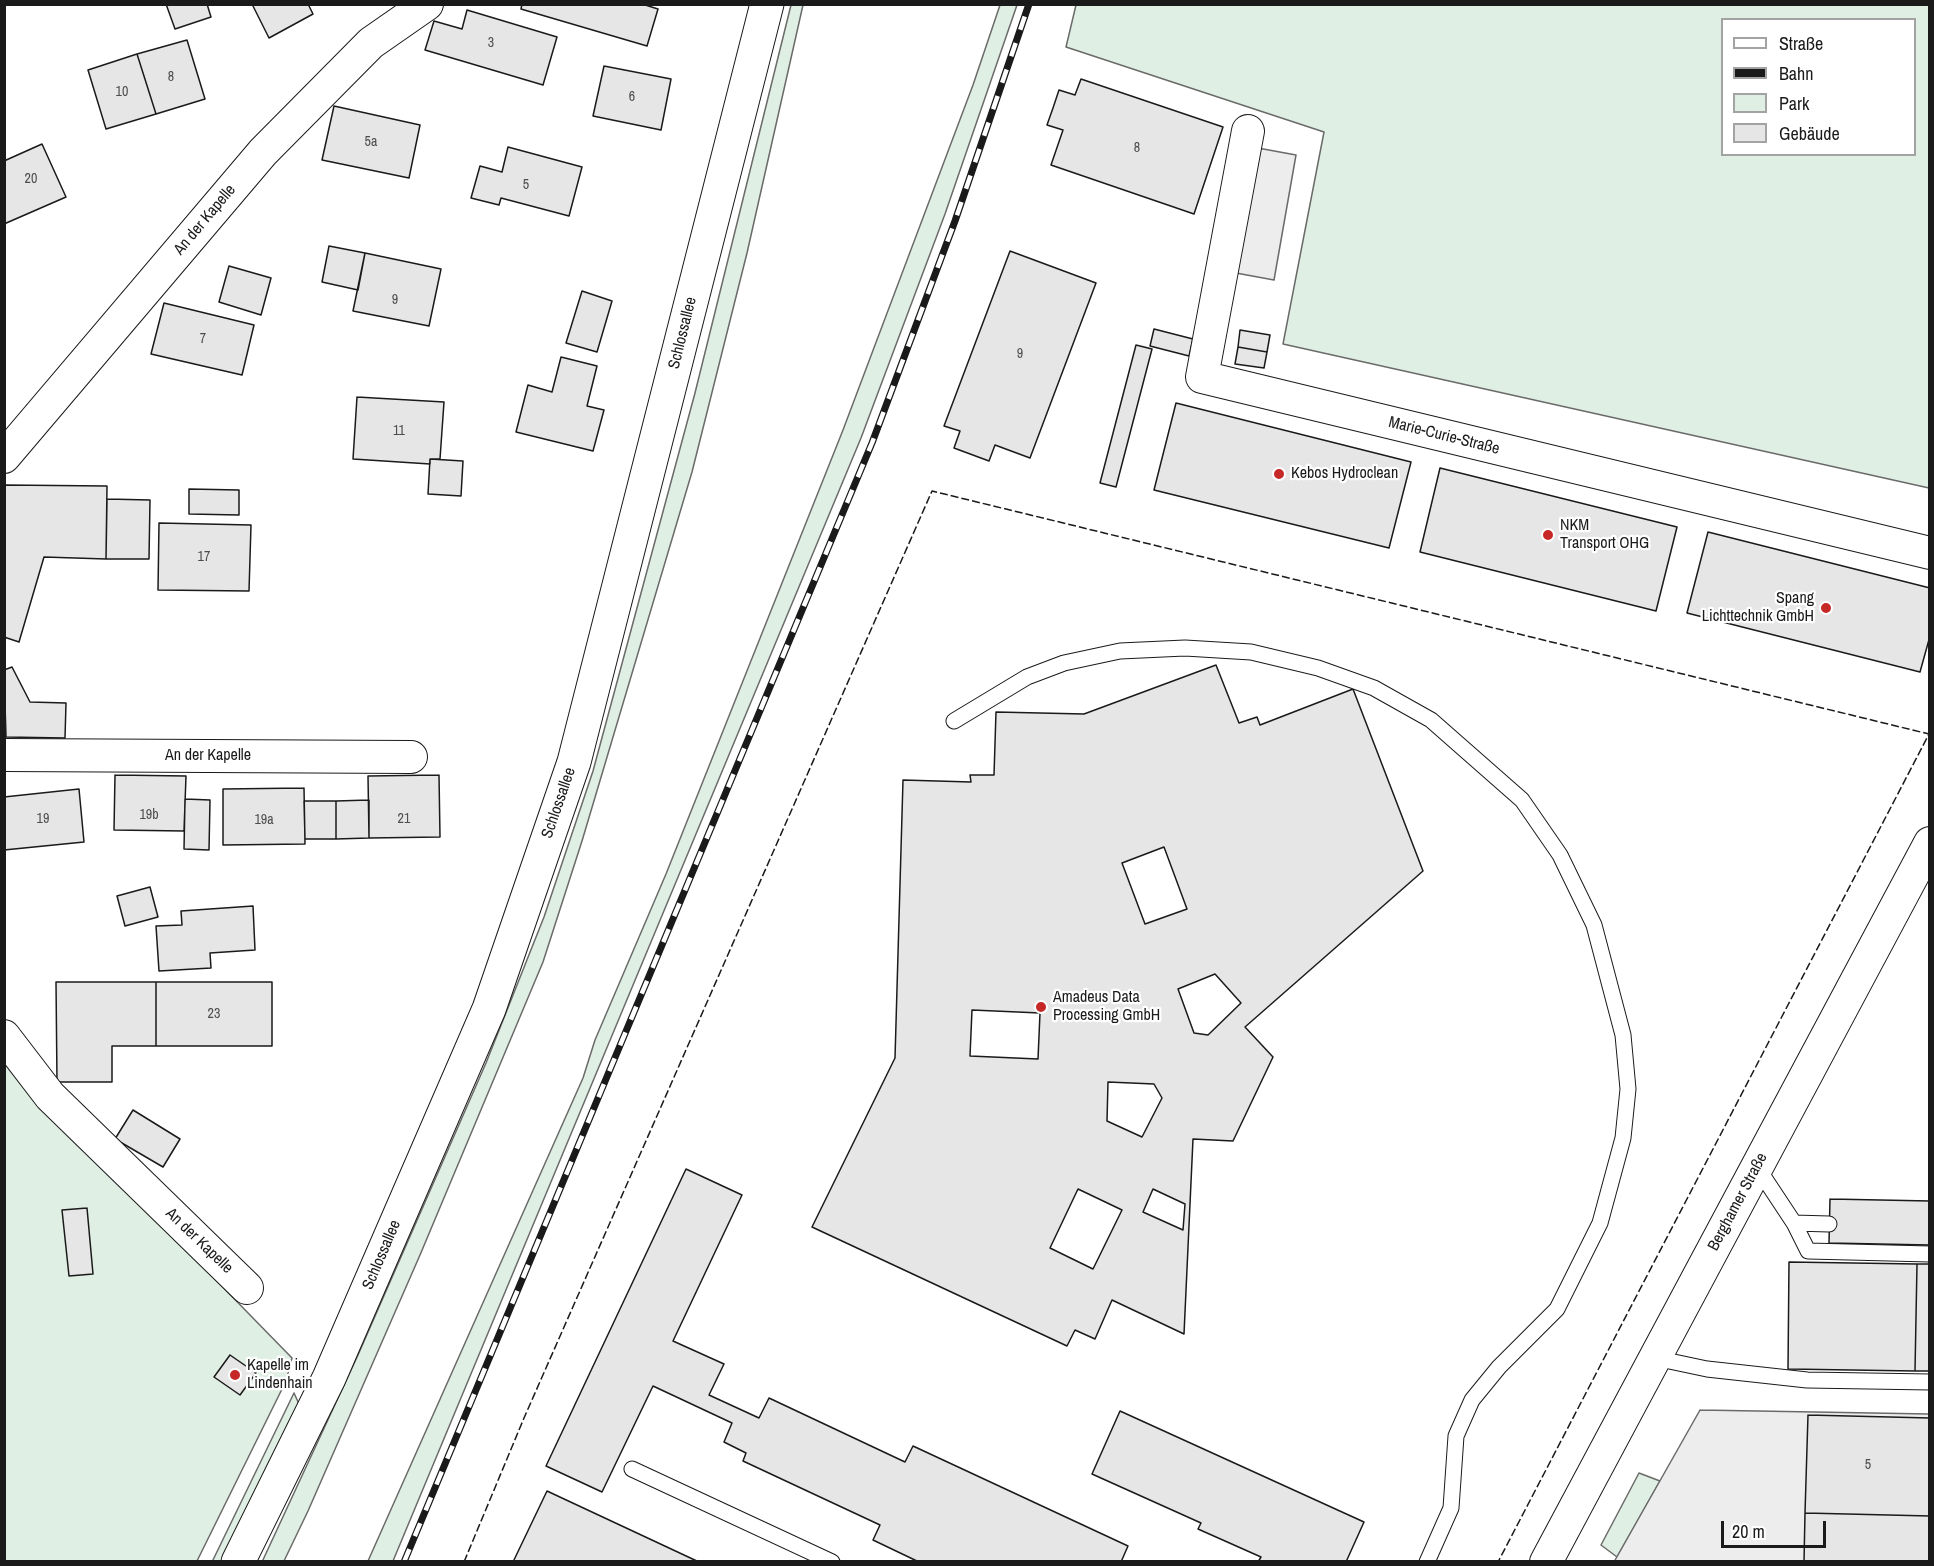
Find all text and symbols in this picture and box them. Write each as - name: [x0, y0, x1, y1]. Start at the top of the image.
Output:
- legend: [1721, 18, 1916, 156]
- text: Straße: [1779, 31, 1823, 56]
- house number: 3: [488, 35, 494, 51]
- text: Bahn: [1779, 61, 1813, 86]
- house number: 8: [168, 69, 174, 85]
- house number: 10: [116, 84, 128, 100]
- house number: 6: [629, 89, 635, 105]
- text: Park: [1779, 91, 1809, 116]
- text: Gebäude: [1779, 121, 1840, 146]
- house number: 5a: [365, 134, 377, 150]
- house number: 8: [1134, 140, 1140, 156]
- house number: 20: [25, 171, 37, 187]
- house number: 5: [523, 177, 529, 193]
- street label: An der Kapelle: [170, 181, 240, 259]
- house number: 9: [392, 292, 398, 308]
- street label: Schlossallee: [665, 295, 701, 371]
- house number: 7: [200, 331, 206, 347]
- house number: 9: [1017, 346, 1023, 362]
- street label: Marie-Curie-Straße: [1387, 413, 1501, 459]
- house number: 11: [393, 423, 405, 439]
- place label: Kebos Hydroclean: [1291, 464, 1398, 484]
- marker: Kebos Hydroclean: [1272, 467, 1286, 481]
- place label: NKM Transport OHG: [1560, 516, 1649, 554]
- marker: NKM Transport OHG: [1541, 528, 1555, 542]
- house number: 17: [198, 549, 210, 565]
- place label: Spang Lichttechnik GmbH: [1702, 589, 1814, 627]
- marker: Spang Lichttechnik GmbH: [1819, 601, 1833, 615]
- street label: An der Kapelle: [165, 746, 251, 766]
- street label: Schlossallee: [538, 765, 580, 841]
- house number: 19b: [139, 807, 159, 823]
- house number: 19: [37, 811, 49, 827]
- house number: 21: [398, 811, 410, 827]
- house number: 19a: [254, 812, 274, 828]
- place label: Amadeus Data Processing GmbH: [1053, 988, 1160, 1026]
- marker: Amadeus Data Processing GmbH: [1034, 1000, 1048, 1014]
- house number: 23: [208, 1006, 220, 1022]
- street label: Berghamer Straße: [1704, 1150, 1772, 1254]
- street label: An der Kapelle: [161, 1204, 237, 1278]
- street label: Schlossallee: [359, 1217, 405, 1293]
- place label: Kapelle im Lindenhain: [247, 1356, 313, 1394]
- marker: Kapelle im Lindenhain: [228, 1368, 242, 1382]
- house number: 5: [1865, 1457, 1871, 1473]
- scale bar: [1724, 1509, 1829, 1547]
- text: 20 m: [1732, 1519, 1765, 1544]

